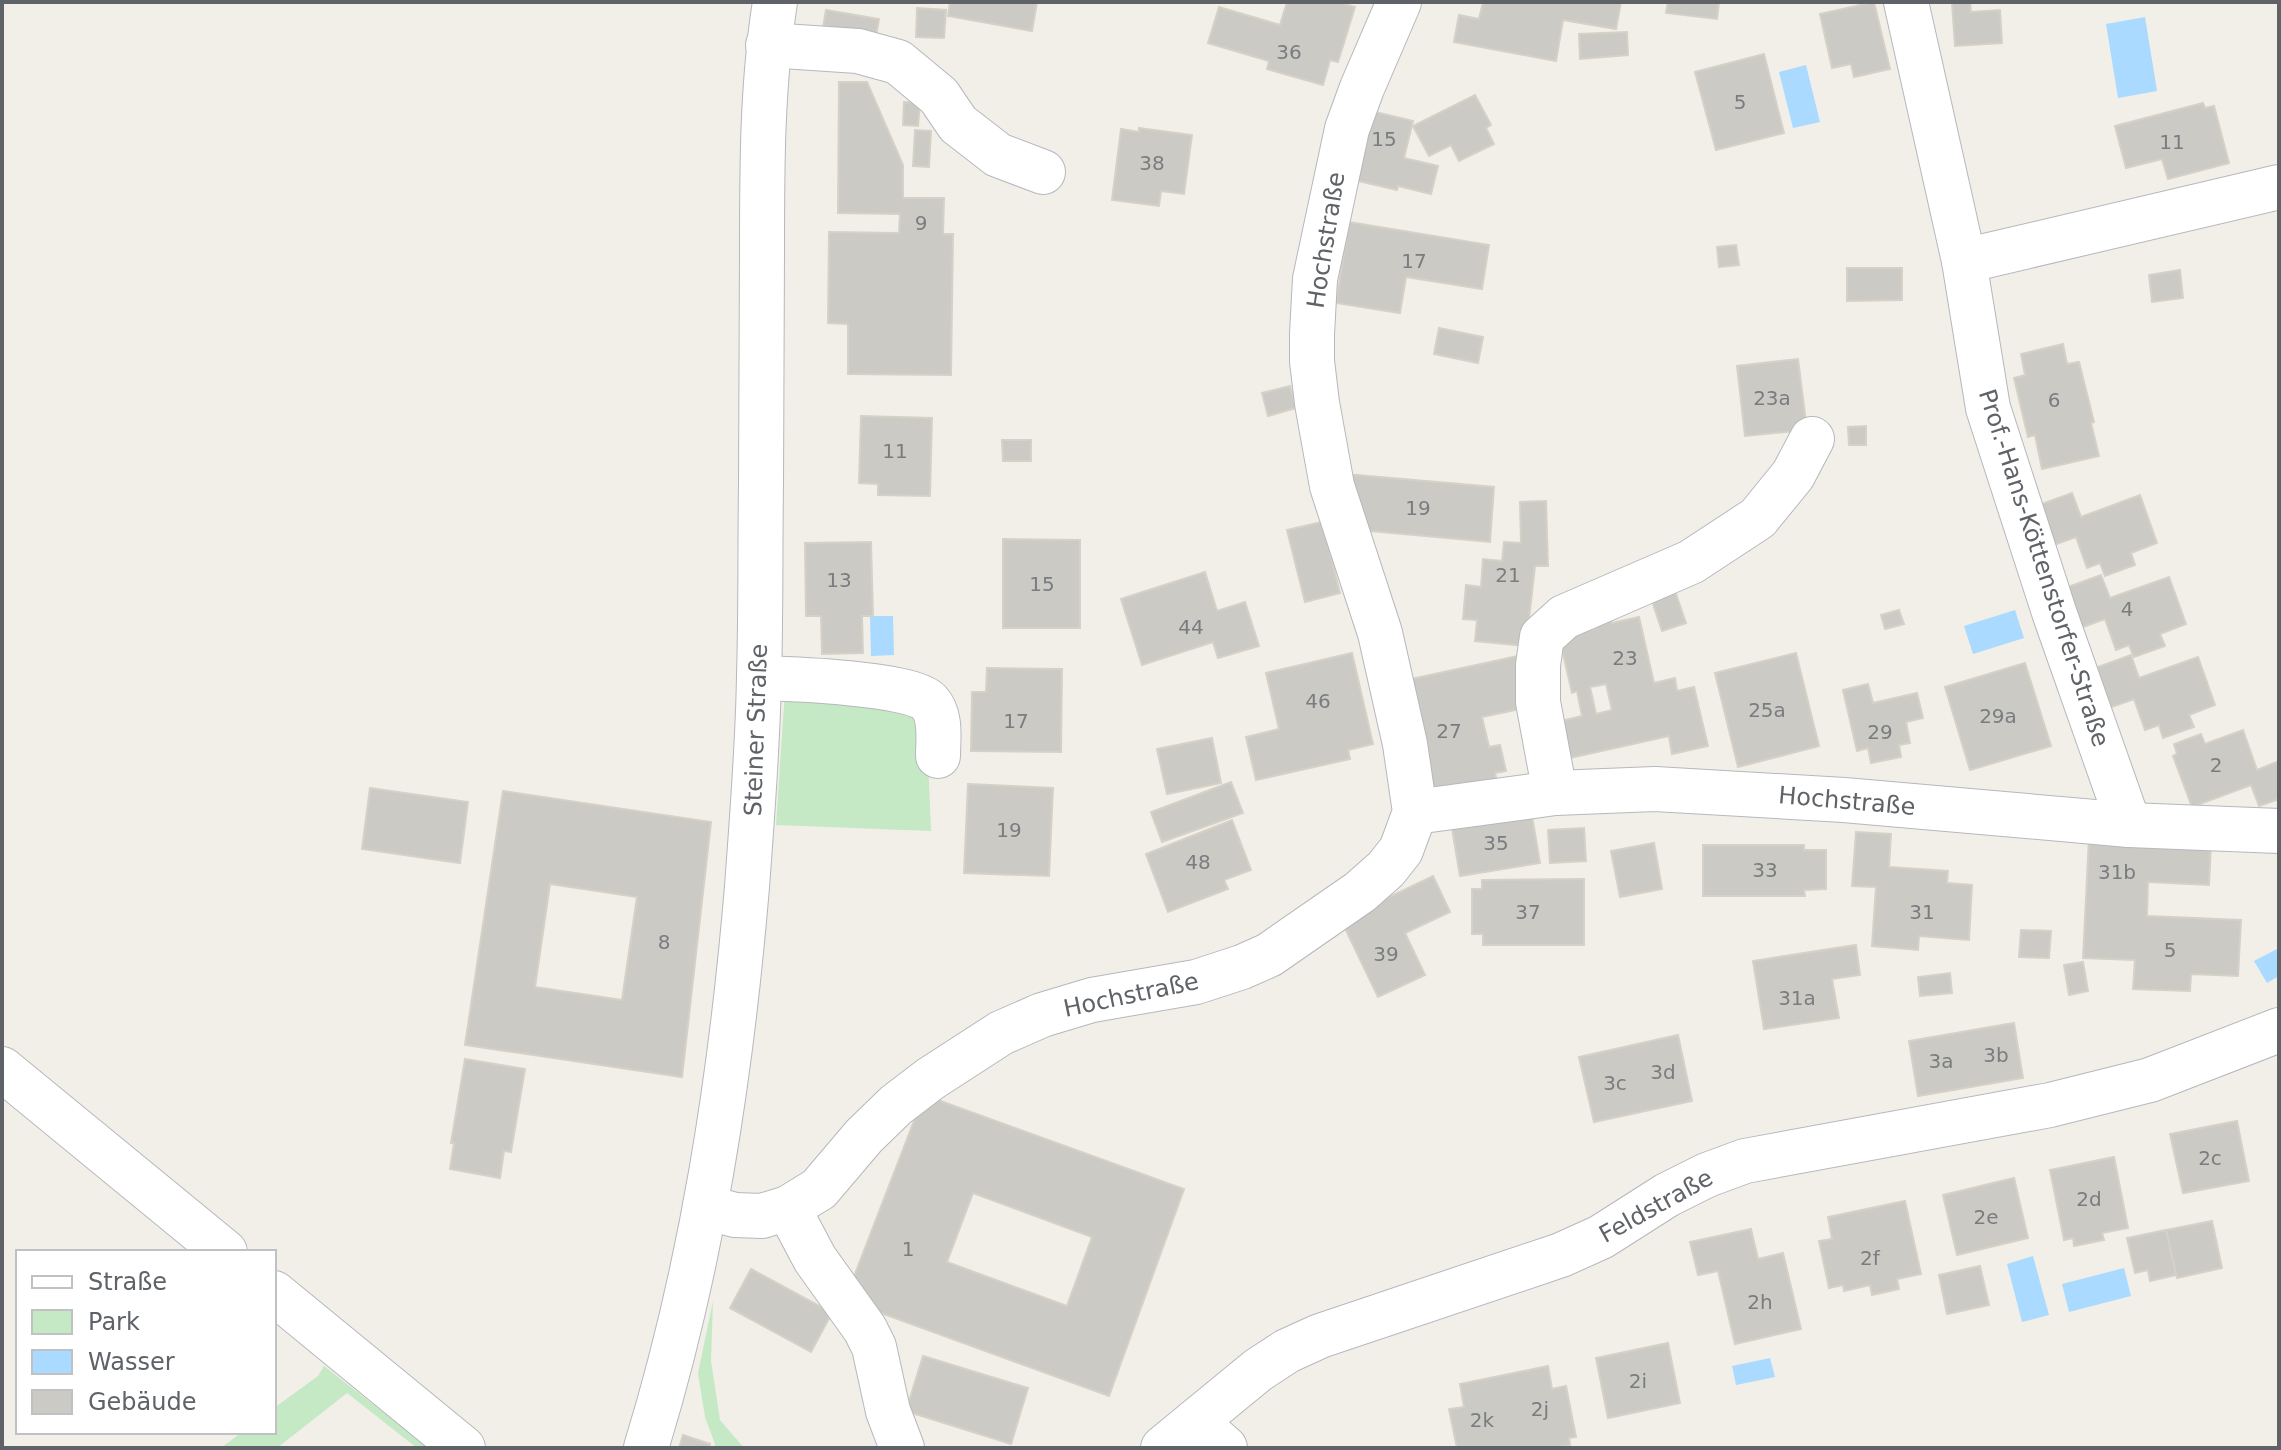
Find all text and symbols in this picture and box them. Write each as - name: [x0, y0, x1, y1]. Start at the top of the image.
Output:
- house number: 36: [1276, 40, 1302, 64]
- house number: 5: [1734, 90, 1746, 114]
- house number: 15: [1371, 127, 1397, 151]
- house number: 11: [2159, 130, 2185, 154]
- house number: 38: [1139, 151, 1165, 175]
- street label: Hochstraße: [1301, 170, 1351, 310]
- house number: 9: [915, 211, 927, 235]
- house number: 17: [1401, 249, 1427, 273]
- house number: 23a: [1753, 386, 1791, 410]
- street label: Prof.-Hans-Köttenstorfer-Straße: [1973, 386, 2115, 750]
- house number: 6: [2048, 388, 2060, 412]
- house number: 11: [882, 439, 908, 463]
- house number: 19: [1405, 496, 1431, 520]
- house number: 21: [1495, 563, 1521, 587]
- house number: 13: [826, 568, 852, 592]
- house number: 15: [1029, 572, 1055, 596]
- house number: 4: [2121, 597, 2133, 621]
- house number: 44: [1178, 615, 1204, 639]
- street label: Steiner Straße: [739, 643, 773, 817]
- house number: 23: [1612, 646, 1638, 670]
- house number: 46: [1305, 689, 1331, 713]
- house number: 25a: [1748, 698, 1786, 722]
- house number: 29a: [1979, 704, 2017, 728]
- house number: 17: [1003, 709, 1029, 733]
- house number: 27: [1436, 719, 1462, 743]
- house number: 29: [1867, 720, 1893, 744]
- house number: 2: [2210, 753, 2222, 777]
- street label: Hochstraße: [1777, 781, 1917, 821]
- house number: 19: [996, 818, 1022, 842]
- house number: 35: [1483, 831, 1509, 855]
- house number: 48: [1185, 850, 1211, 874]
- house number: 33: [1752, 858, 1778, 882]
- house number: 31b: [2098, 860, 2136, 884]
- house number: 37: [1515, 900, 1541, 924]
- house number: 31: [1909, 900, 1935, 924]
- house number: 8: [658, 930, 670, 954]
- house number: 5: [2164, 938, 2176, 962]
- house number: 39: [1373, 942, 1399, 966]
- street label: Hochstraße: [1061, 967, 1201, 1023]
- house number: 31a: [1778, 986, 1816, 1010]
- house number: 3b: [1983, 1043, 2009, 1067]
- house number: 3a: [1929, 1049, 1953, 1073]
- house number: 3d: [1650, 1060, 1676, 1084]
- house number: 3c: [1603, 1071, 1627, 1095]
- house number: 2c: [2198, 1146, 2222, 1170]
- street label: Feldstraße: [1594, 1163, 1718, 1249]
- house number: 2d: [2076, 1187, 2102, 1211]
- house number: 2e: [1973, 1205, 1999, 1229]
- house number: 1: [902, 1237, 914, 1261]
- house number: 2f: [1860, 1246, 1881, 1270]
- legend: [16, 1250, 276, 1434]
- text: Straße: [88, 1268, 167, 1296]
- house number: 2h: [1747, 1290, 1773, 1314]
- text: Park: [88, 1308, 140, 1336]
- text: Wasser: [88, 1348, 175, 1376]
- house number: 2i: [1629, 1369, 1647, 1393]
- text: Gebäude: [88, 1388, 197, 1416]
- house number: 2j: [1531, 1397, 1549, 1421]
- house number: 2k: [1470, 1408, 1495, 1432]

